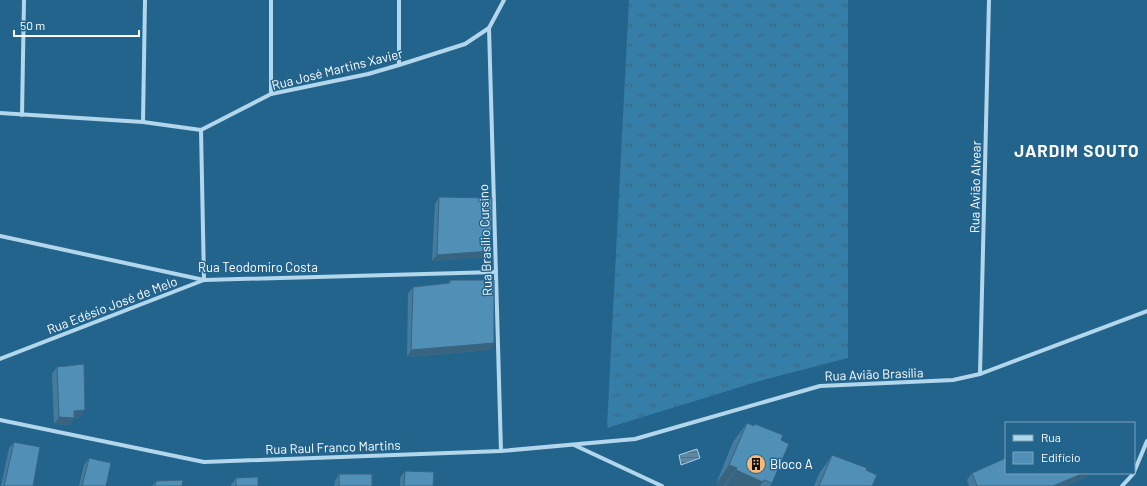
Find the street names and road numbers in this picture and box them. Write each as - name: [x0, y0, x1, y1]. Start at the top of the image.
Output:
- street label: Rua José Martins Xavier: [270, 45, 404, 93]
- street label: Rua Avião Alvear: [966, 140, 984, 233]
- street label: Rua Brasílio Cursino: [475, 184, 495, 296]
- street label: Rua Teodomiro Costa: [198, 259, 318, 275]
- street label: Rua Edésio José de Melo: [44, 273, 180, 337]
- street label: Rua Avião Brasília: [824, 364, 924, 384]
- street label: Rua Raul Franco Martins: [265, 437, 401, 457]

